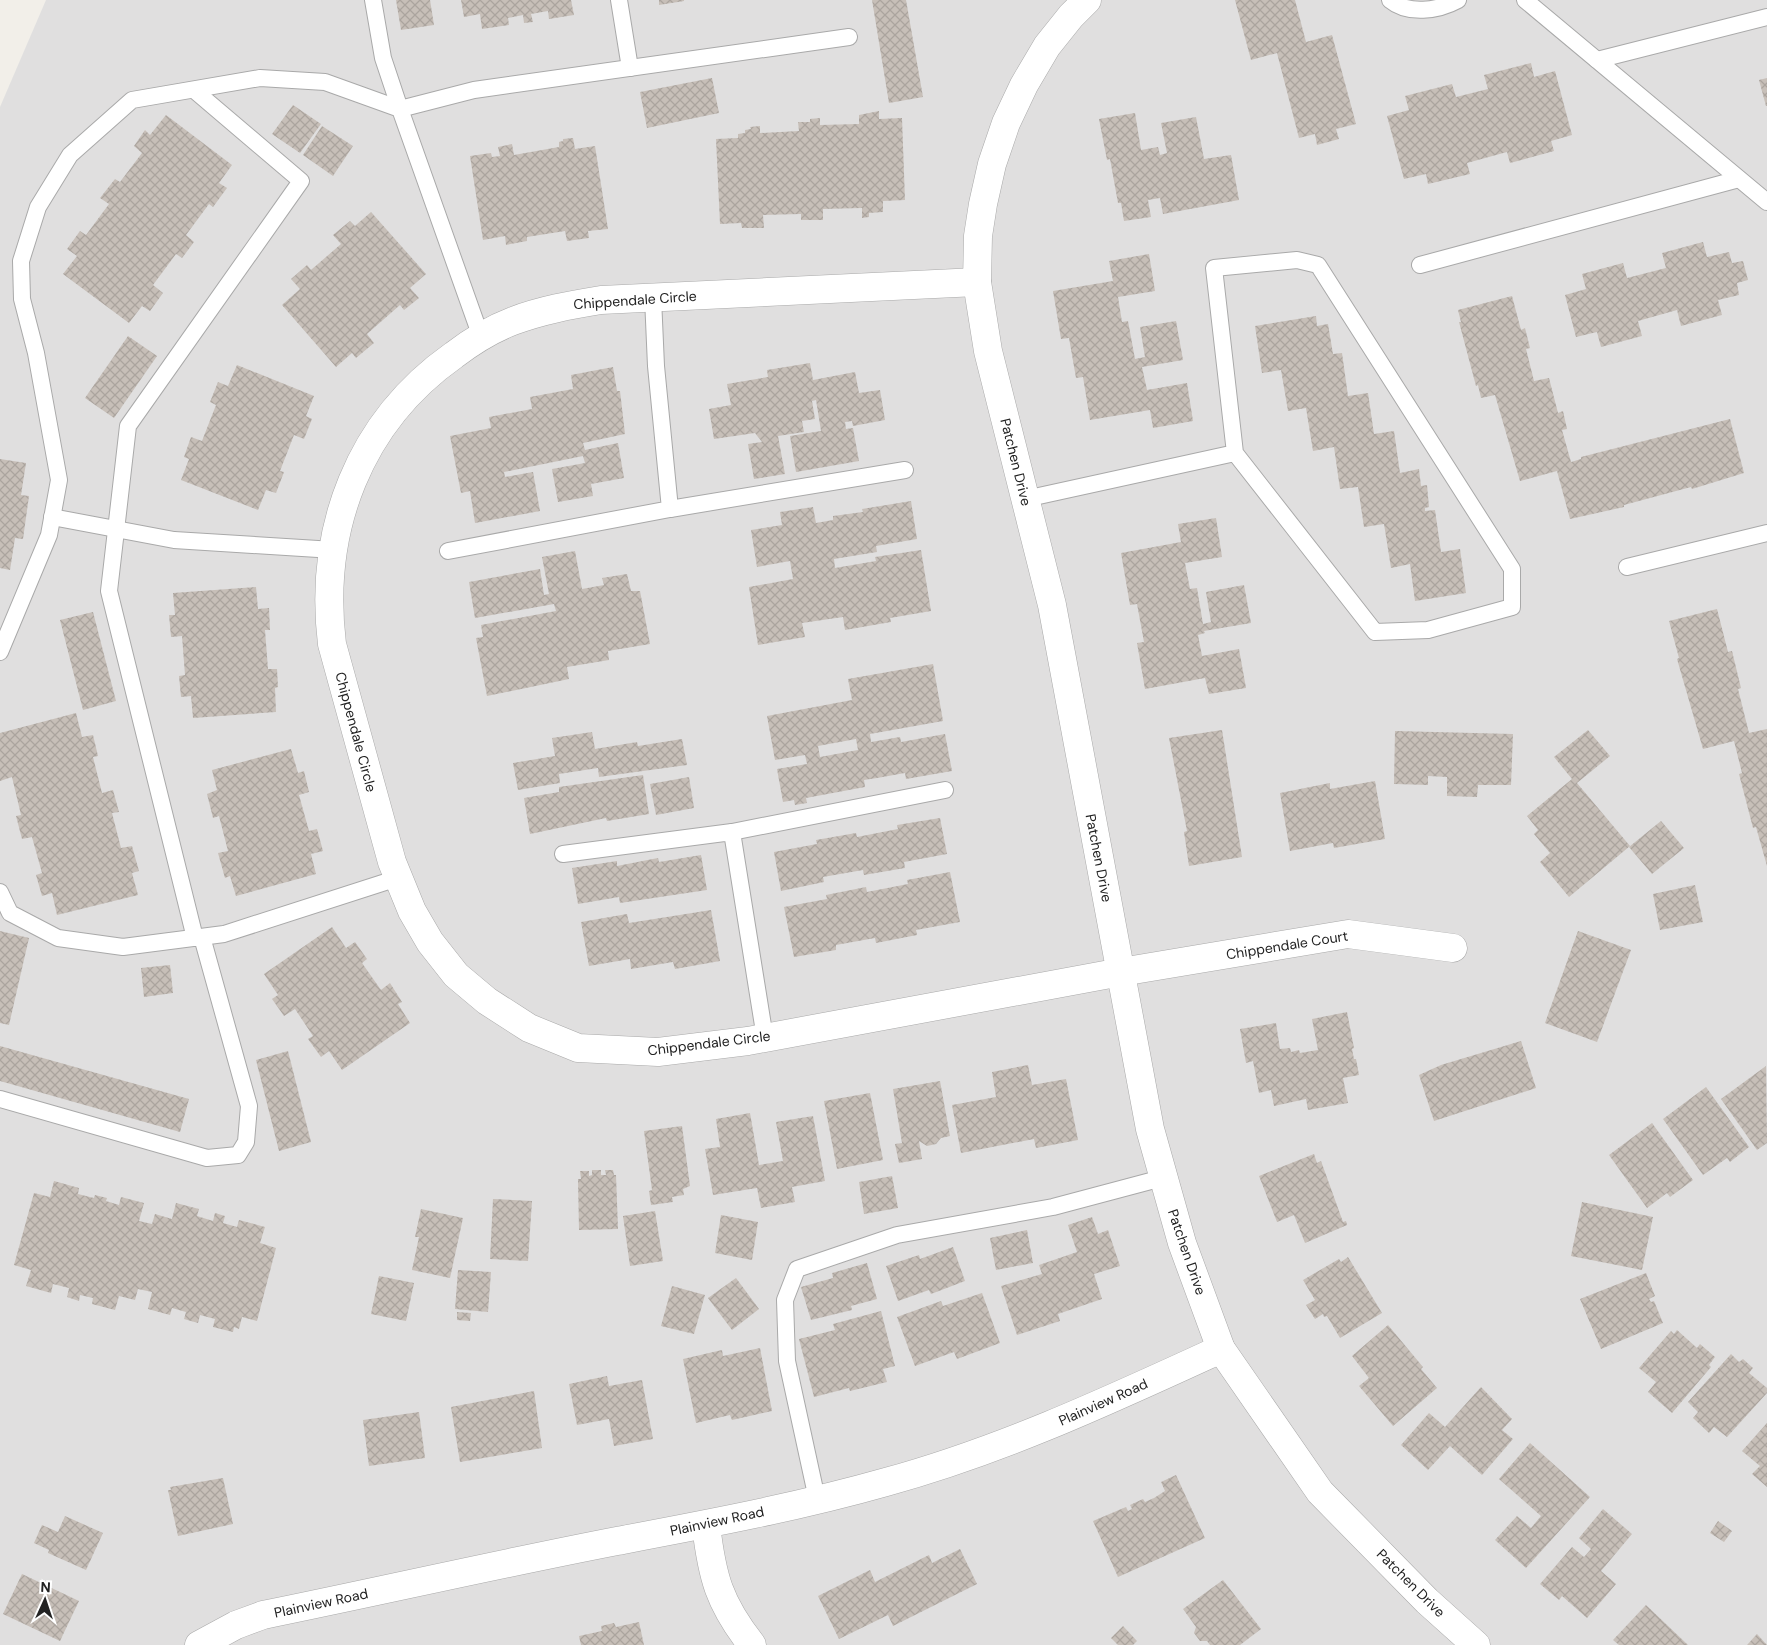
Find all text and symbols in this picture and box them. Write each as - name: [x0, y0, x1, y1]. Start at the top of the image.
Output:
- street label: Chippendale Circle: [573, 287, 697, 313]
- street label: Patchen Drive: [996, 416, 1036, 508]
- street label: Chippendale Circle: [331, 670, 381, 794]
- street label: Patchen Drive: [1082, 812, 1116, 904]
- street label: Chippendale Court: [1225, 926, 1349, 964]
- street label: Chippendale Circle: [647, 1027, 771, 1059]
- street label: Patchen Drive: [1164, 1207, 1210, 1297]
- street label: Plainview Road: [1056, 1374, 1150, 1430]
- street label: Plainview Road: [668, 1502, 766, 1540]
- street label: Patchen Drive: [1373, 1545, 1449, 1621]
- north arrow: [20, 1575, 70, 1625]
- text: N: [40, 1578, 51, 1596]
- street label: Plainview Road: [272, 1584, 370, 1622]

